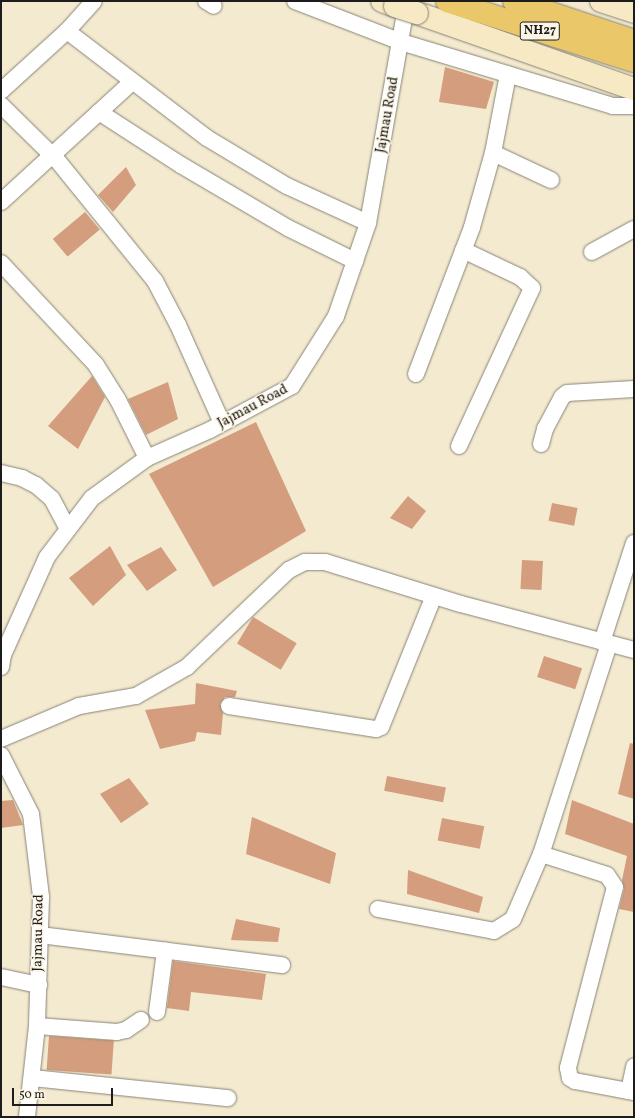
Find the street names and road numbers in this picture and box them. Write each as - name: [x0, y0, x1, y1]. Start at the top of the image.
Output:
- road number: NH27: [519, 20, 561, 42]
- street label: Jajmau Road: [373, 76, 403, 154]
- street label: Jajmau Road: [215, 381, 291, 433]
- street label: Jajmau Road: [30, 894, 48, 972]

